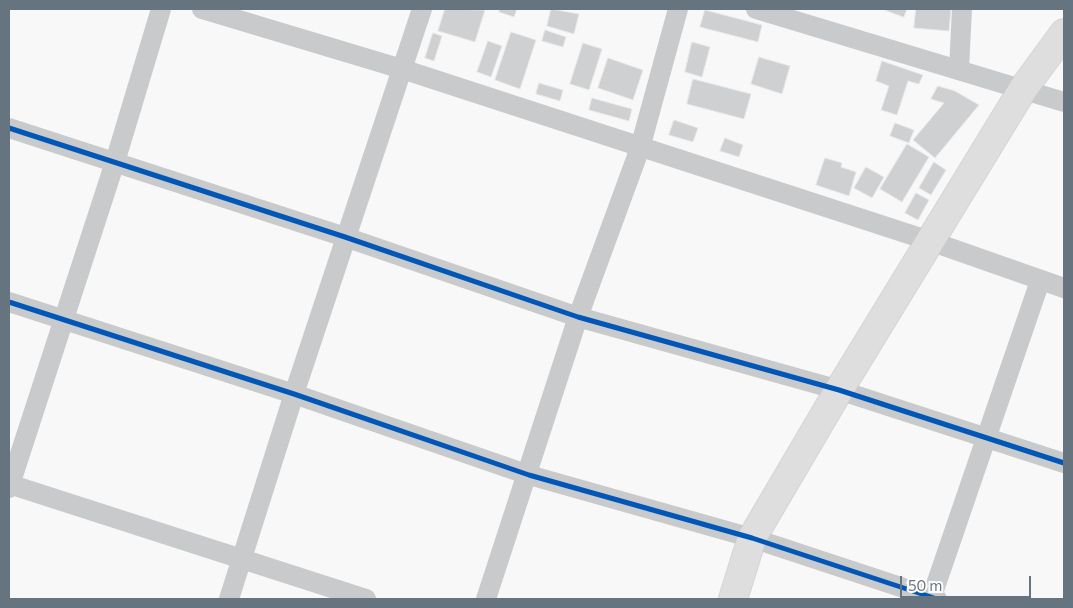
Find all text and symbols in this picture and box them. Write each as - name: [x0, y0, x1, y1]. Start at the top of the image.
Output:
- scale bar: [903, 566, 1034, 598]
- text: 50 m: [908, 576, 942, 594]

